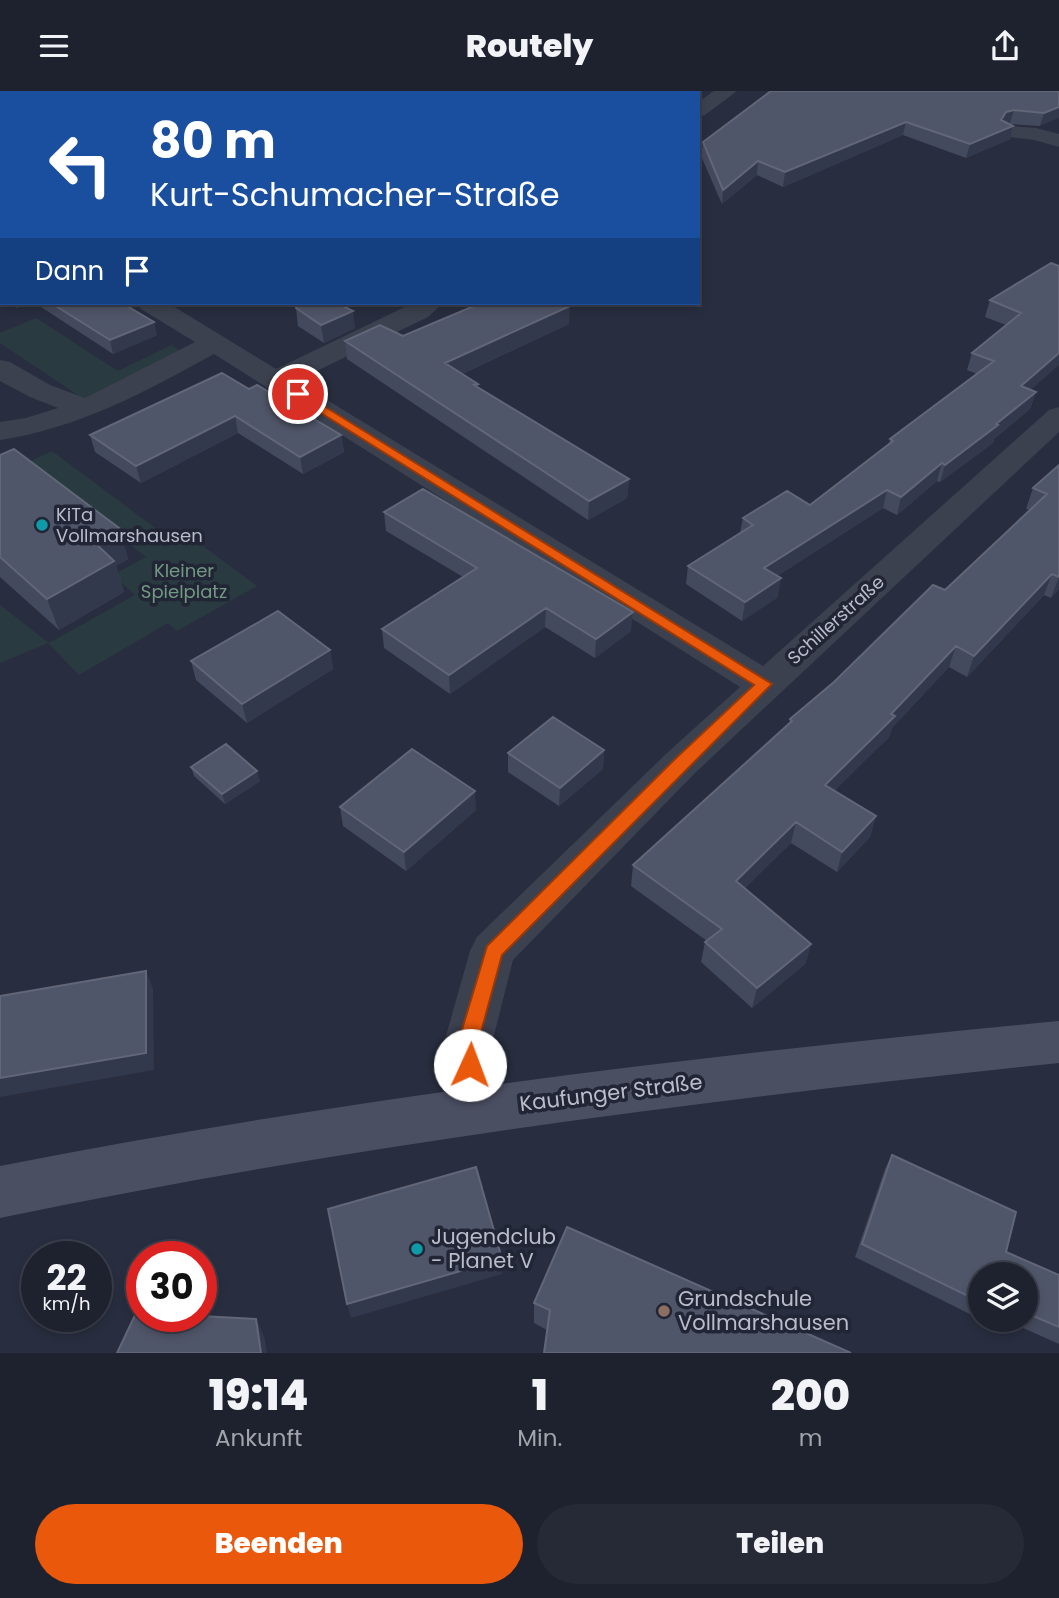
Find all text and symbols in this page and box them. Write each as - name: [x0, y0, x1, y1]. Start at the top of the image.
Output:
- text: Routely: [466, 23, 593, 68]
- icon: menu: [35, 27, 73, 65]
- icon: share: [986, 27, 1024, 65]
- text: 80 m: [150, 107, 276, 175]
- icon: left: [35, 119, 126, 210]
- text: Kurt-Schumacher-Straße: [150, 172, 560, 217]
- icon: arrive: [118, 252, 156, 290]
- text: Dann: [35, 253, 104, 289]
- pin: [268, 364, 328, 424]
- icon: arrive: [279, 375, 317, 413]
- place label: KiTa Vollmarshausen: [56, 502, 203, 548]
- marker: KiTa Vollmarshausen: [34, 517, 50, 533]
- park label: Kleiner Spielplatz: [141, 558, 227, 604]
- street label: Schillerstraße: [782, 569, 890, 670]
- position arrow: [433, 1028, 507, 1102]
- street label: Kaufunger Straße: [518, 1067, 704, 1118]
- place label: Jugendclub - Planet V: [431, 1222, 556, 1275]
- speed limit sign: 30: [126, 1241, 217, 1332]
- marker: Jugendclub - Planet V: [409, 1241, 425, 1257]
- text: 22: [47, 1253, 86, 1302]
- map controls: [968, 1262, 1038, 1332]
- button: layers: [968, 1262, 1038, 1332]
- place label: Grundschule Vollmarshausen: [678, 1284, 849, 1337]
- text: km/h: [43, 1291, 90, 1316]
- marker: Grundschule Vollmarshausen: [656, 1303, 672, 1319]
- text: 19:14: [209, 1366, 308, 1425]
- text: 1: [532, 1366, 548, 1425]
- text: 200: [771, 1366, 850, 1425]
- text: Ankunft: [215, 1422, 302, 1454]
- text: Min.: [517, 1422, 562, 1454]
- text: m: [799, 1422, 822, 1454]
- button: Beenden: [35, 1504, 523, 1584]
- button: Teilen: [537, 1504, 1024, 1584]

